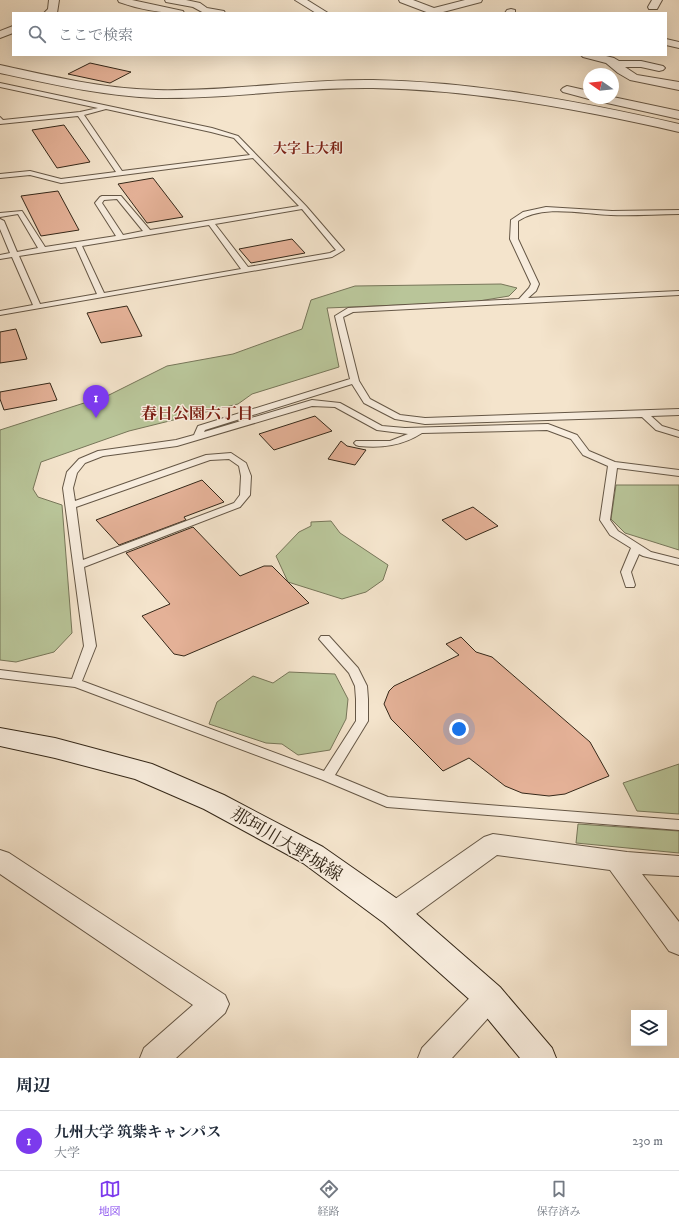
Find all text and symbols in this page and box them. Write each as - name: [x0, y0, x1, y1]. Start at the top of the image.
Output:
- search box: [12, 12, 667, 56]
- icon: search: [26, 23, 48, 45]
- text: ここで検索: [58, 26, 133, 45]
- north arrow: [583, 68, 619, 104]
- district label: 大字上大利: [273, 140, 343, 158]
- pin: 1: [83, 385, 109, 418]
- district label: 春日公園六丁目: [141, 404, 253, 424]
- your location: [449, 719, 469, 739]
- street label: 那珂川大野城線: [227, 803, 346, 887]
- map controls: [631, 1010, 667, 1046]
- button: layers: [631, 1010, 667, 1046]
- text: 周辺: [16, 1075, 50, 1097]
- text: 九州大学 筑紫キャンパス: [54, 1123, 221, 1142]
- text: 1: [27, 1133, 31, 1149]
- text: 230 m: [632, 1133, 663, 1149]
- text: 大学: [54, 1145, 80, 1161]
- tab: 地図: [99, 1178, 121, 1219]
- tab: 経路: [318, 1178, 340, 1219]
- tab: 保存済み: [537, 1178, 581, 1219]

